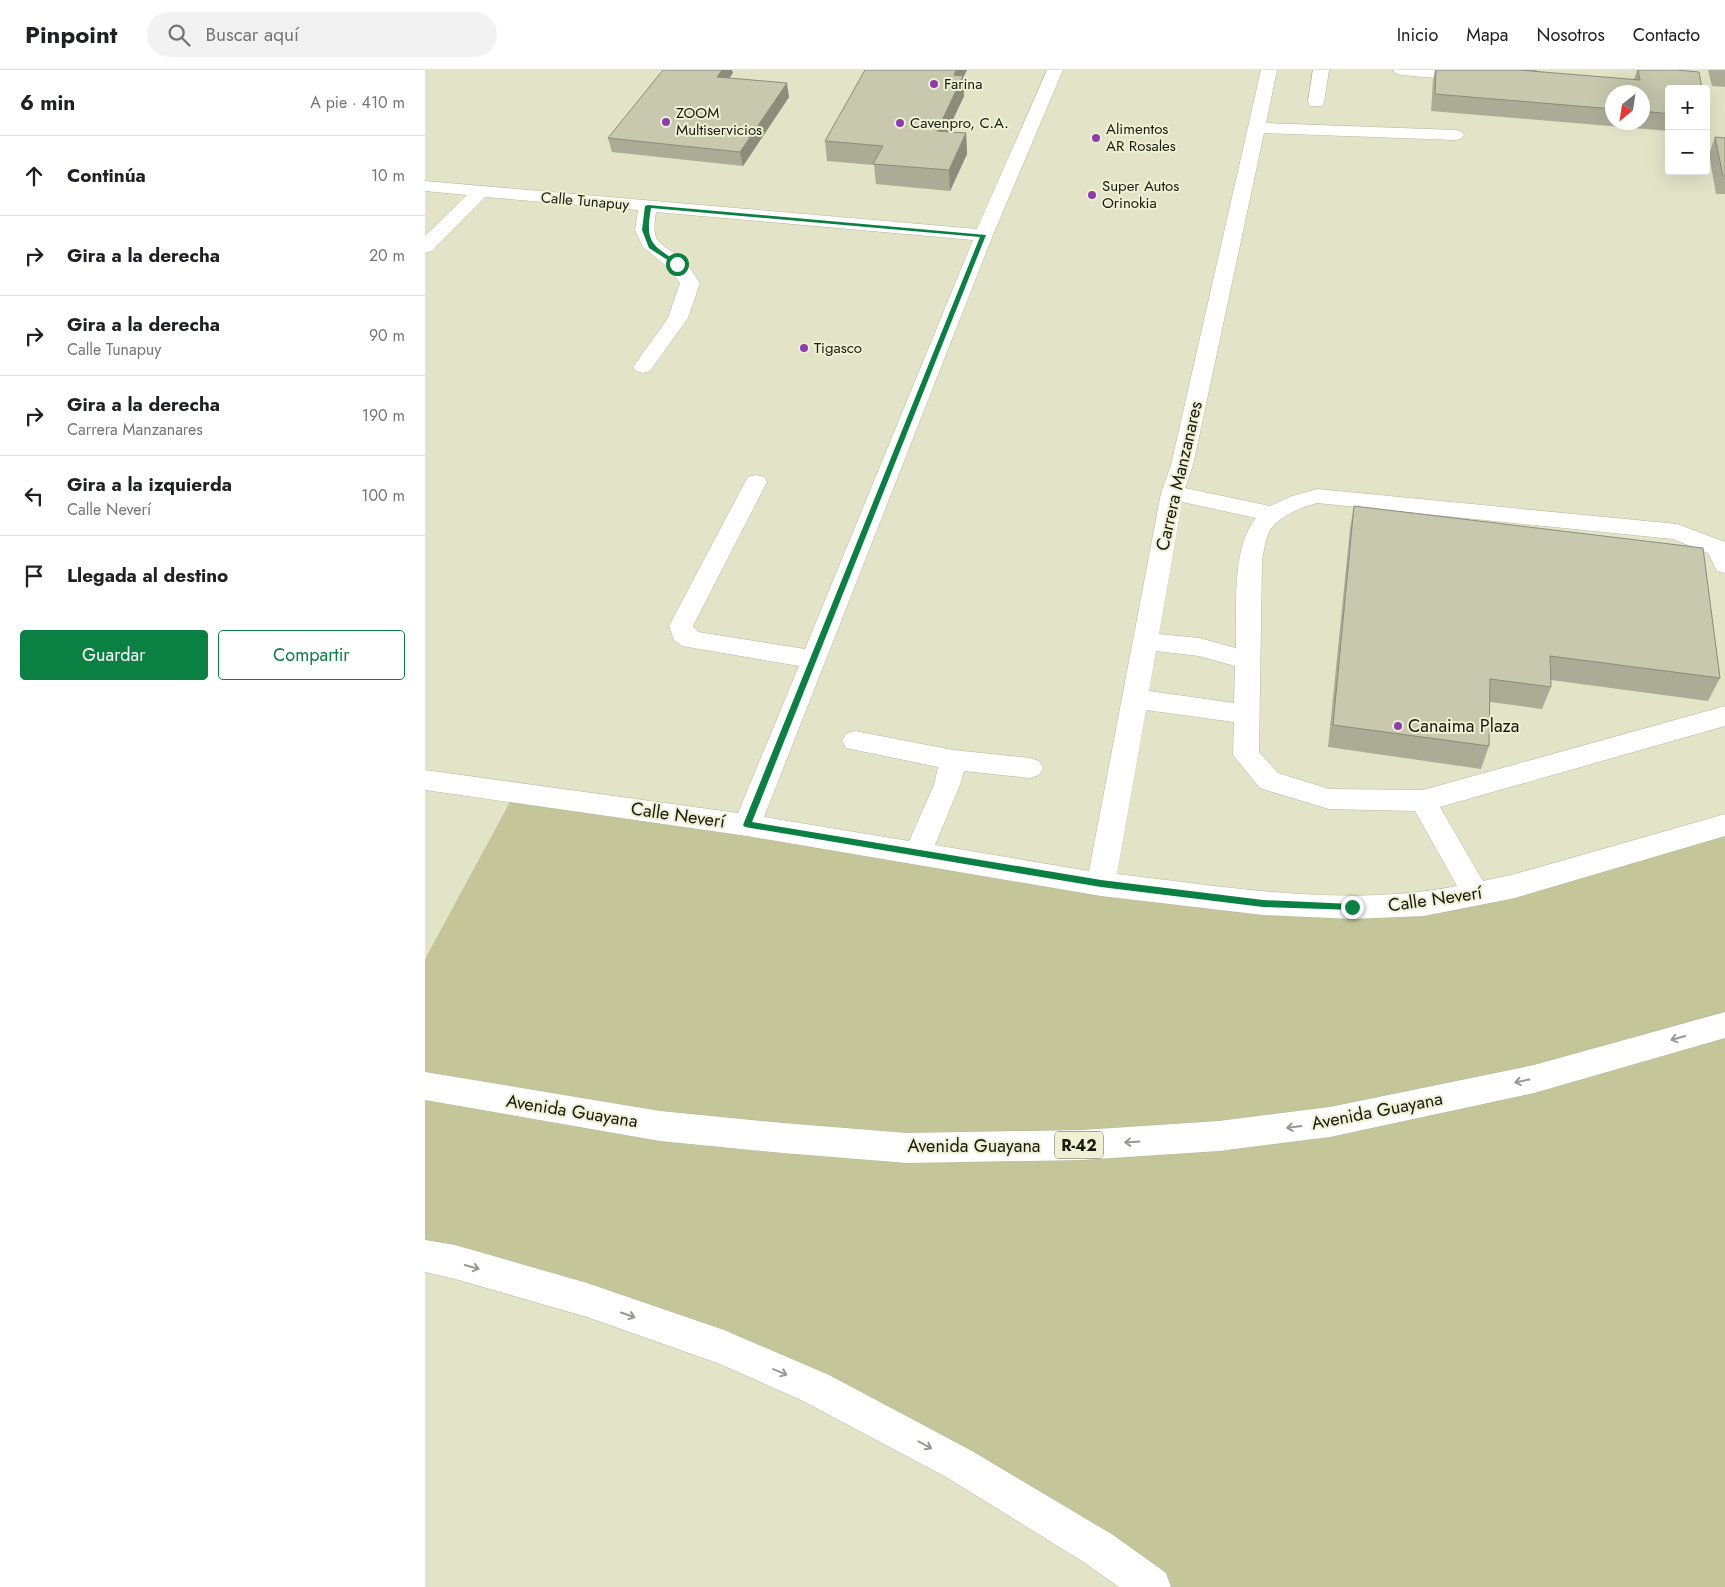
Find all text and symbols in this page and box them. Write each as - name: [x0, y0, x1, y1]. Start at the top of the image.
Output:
- search box: [147, 12, 497, 57]
- text: Pinpoint: [25, 17, 117, 52]
- icon: search: [165, 21, 193, 49]
- text: Buscar aquí: [205, 21, 299, 48]
- text: Inicio: [1397, 22, 1438, 48]
- text: Mapa: [1466, 22, 1508, 48]
- text: Nosotros: [1536, 22, 1605, 48]
- text: Contacto: [1633, 22, 1700, 48]
- place label: Farina: [944, 73, 982, 95]
- marker: Farina: [928, 78, 940, 90]
- north arrow: [1605, 85, 1650, 130]
- map controls: [1665, 85, 1710, 175]
- button: +: [1665, 85, 1710, 130]
- text: 6 min: [20, 88, 75, 118]
- text: A pie · 410 m: [310, 91, 405, 114]
- place label: ZOOM Multiservicios: [676, 102, 762, 141]
- place label: Cavenpro, C.A.: [910, 112, 1009, 134]
- marker: ZOOM Multiservicios: [660, 116, 672, 128]
- marker: Cavenpro, C.A.: [894, 117, 906, 129]
- place label: Alimentos AR Rosales: [1106, 118, 1176, 157]
- button: −: [1665, 130, 1710, 175]
- marker: Alimentos AR Rosales: [1090, 132, 1102, 144]
- icon: ahead: [20, 162, 48, 190]
- text: Continúa: [67, 162, 146, 189]
- text: 10 m: [371, 164, 405, 187]
- place label: Super Autos Orinokia: [1102, 175, 1179, 214]
- street label: Calle Tunapuy: [540, 186, 630, 216]
- marker: Super Autos Orinokia: [1086, 189, 1098, 201]
- icon: right: [20, 242, 48, 270]
- text: Gira a la derecha: [67, 242, 220, 269]
- text: 20 m: [369, 244, 405, 267]
- route start: [666, 253, 689, 276]
- text: Gira a la derecha: [67, 311, 220, 338]
- icon: right: [20, 322, 48, 350]
- text: 90 m: [369, 324, 405, 347]
- place label: Tigasco: [814, 337, 862, 359]
- text: Calle Tunapuy: [67, 338, 161, 361]
- marker: Tigasco: [798, 342, 810, 354]
- text: Gira a la derecha: [67, 391, 220, 418]
- street label: Carrera Manzanares: [1149, 399, 1209, 553]
- icon: right: [20, 402, 48, 430]
- text: 190 m: [362, 404, 405, 427]
- text: Carrera Manzanares: [67, 418, 203, 441]
- text: Gira a la izquierda: [67, 471, 232, 498]
- icon: left: [20, 482, 48, 510]
- text: 100 m: [361, 484, 405, 507]
- text: Calle Neverí: [67, 498, 151, 521]
- icon: arrive: [20, 562, 48, 590]
- text: Llegada al destino: [67, 562, 228, 589]
- button: Guardar: [20, 630, 208, 680]
- button: Compartir: [218, 630, 405, 680]
- place label: Canaima Plaza: [1408, 713, 1519, 739]
- marker: Canaima Plaza: [1392, 720, 1404, 732]
- street label: Calle Neverí: [629, 796, 728, 835]
- street label: Calle Neverí: [1386, 879, 1485, 918]
- route end: [1341, 896, 1364, 919]
- one-way arrow: [1671, 1034, 1687, 1043]
- one-way arrow: [1514, 1077, 1530, 1087]
- street label: Avenida Guayana: [1309, 1086, 1445, 1136]
- street label: Avenida Guayana: [504, 1088, 640, 1134]
- one-way arrow: [1286, 1122, 1302, 1132]
- road number: R-42: [1055, 1132, 1103, 1158]
- street label: Avenida Guayana: [907, 1133, 1041, 1159]
- one-way arrow: [1124, 1137, 1140, 1146]
- one-way arrow: [464, 1263, 480, 1272]
- one-way arrow: [619, 1310, 635, 1320]
- one-way arrow: [772, 1368, 787, 1378]
- one-way arrow: [917, 1440, 932, 1450]

